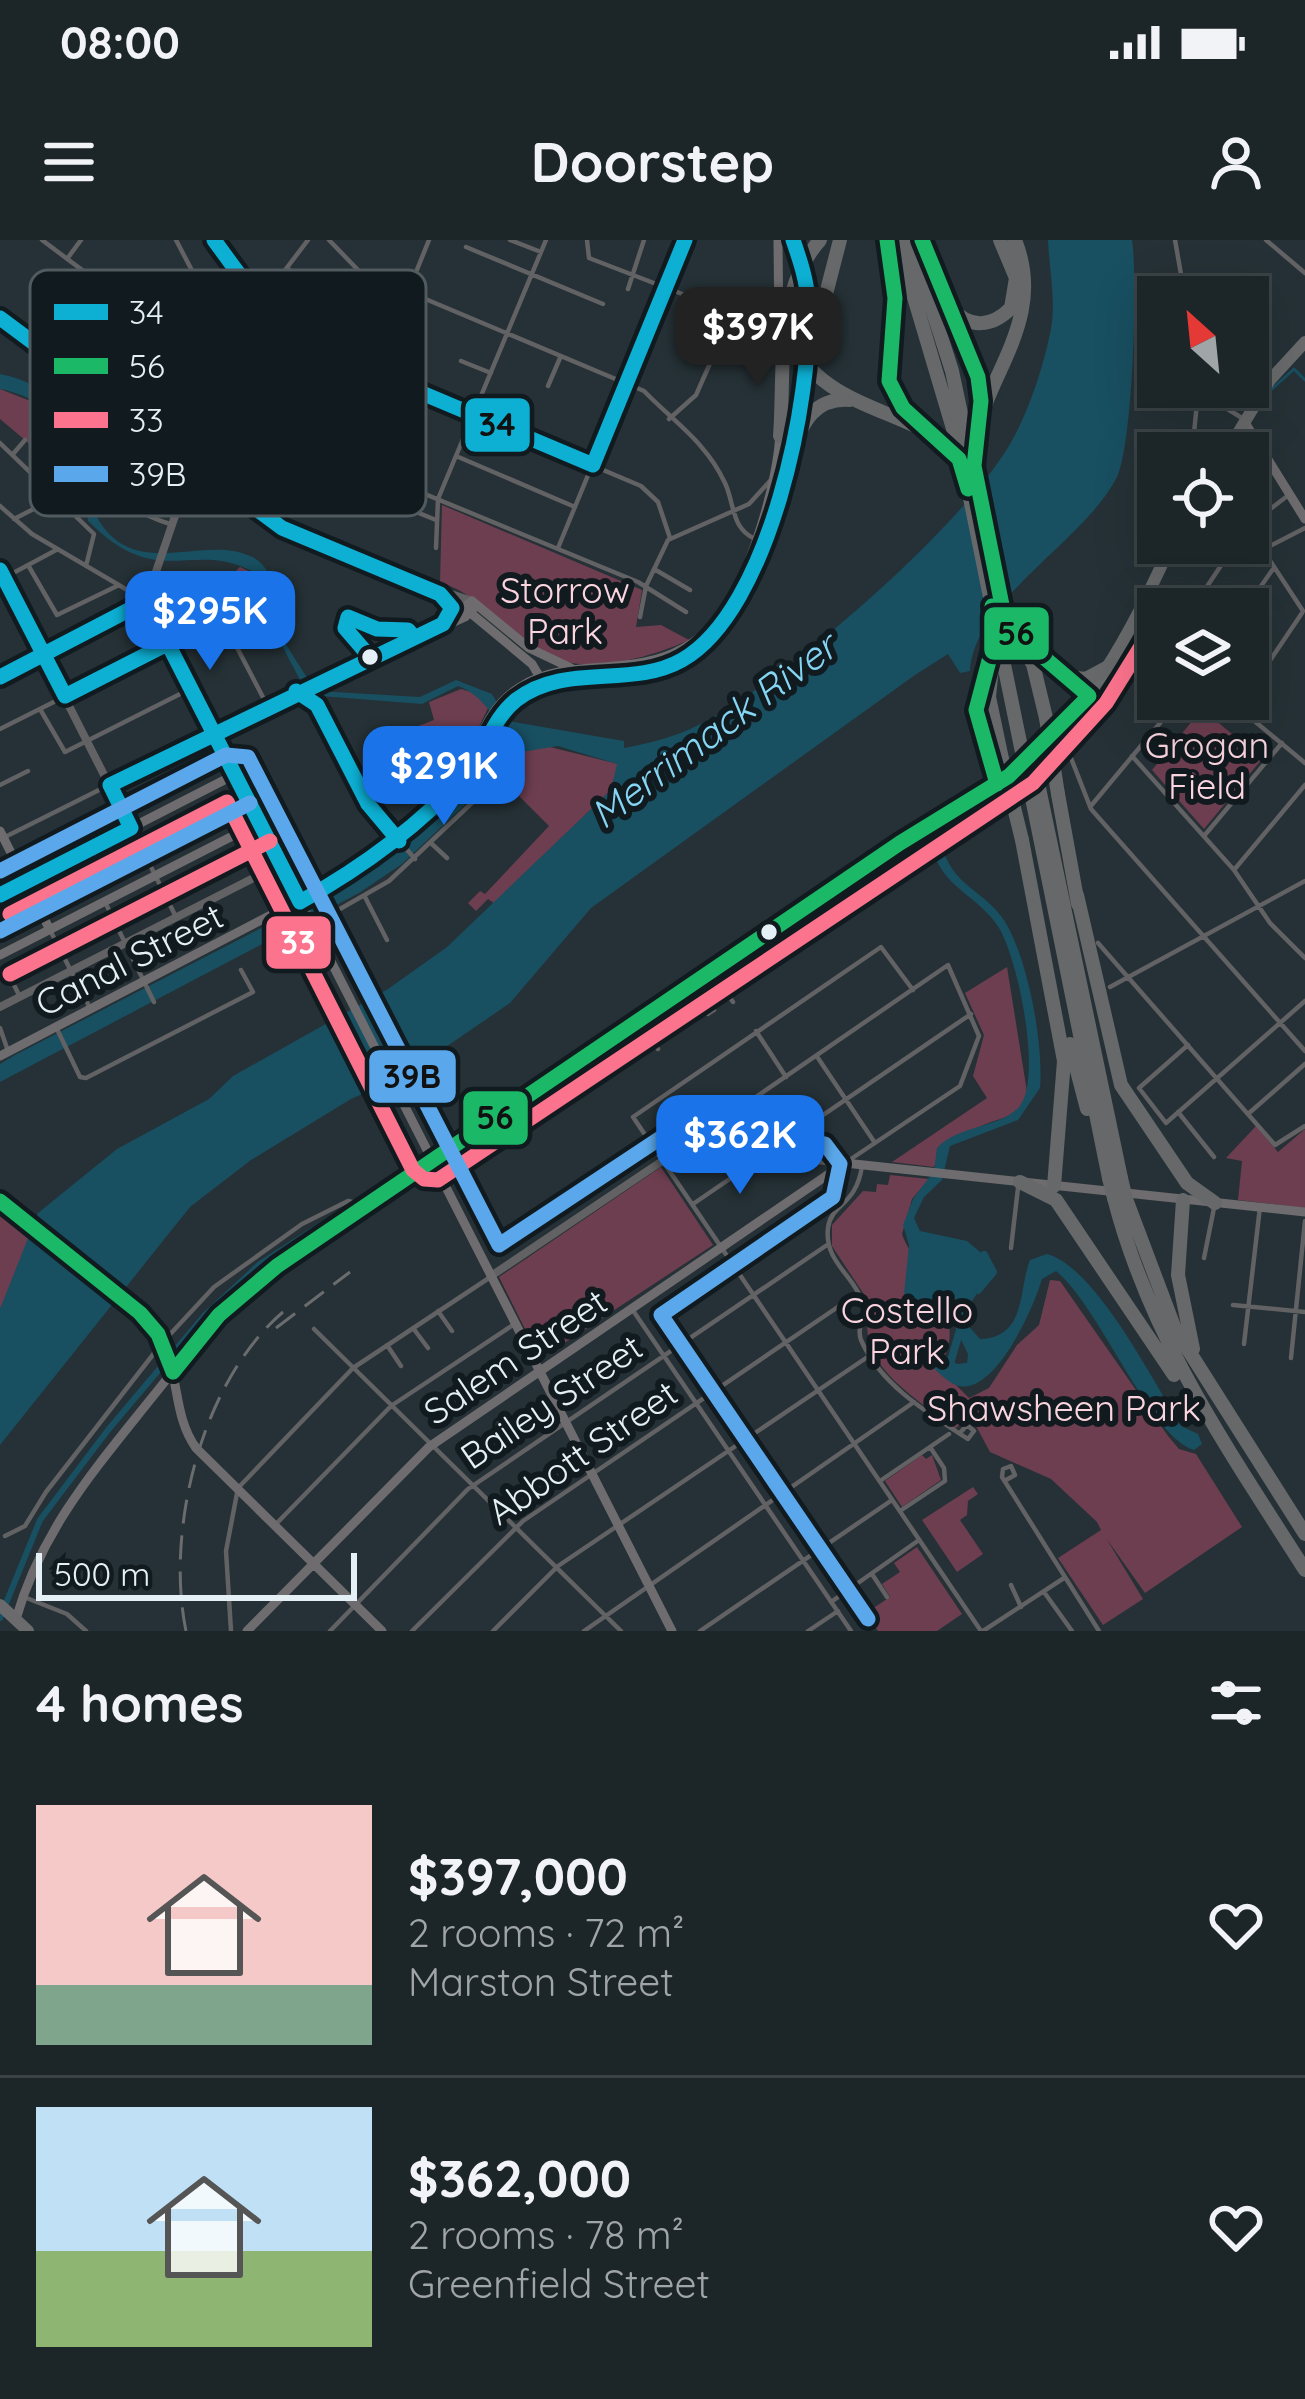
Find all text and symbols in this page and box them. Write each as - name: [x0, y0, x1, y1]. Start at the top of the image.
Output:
- text: 08:00: [60, 14, 180, 70]
- text: Doorstep: [531, 128, 774, 196]
- icon: menu: [36, 129, 102, 195]
- icon: person: [1203, 129, 1269, 195]
- legend: [30, 270, 426, 516]
- north arrow: [1137, 276, 1269, 408]
- map controls: [1137, 276, 1269, 720]
- pin: $397K: [674, 287, 842, 389]
- text: 34: [129, 291, 164, 332]
- text: $397K: [702, 301, 814, 350]
- text: 56: [129, 345, 165, 386]
- line badge: 34: [463, 396, 532, 454]
- text: 33: [129, 399, 164, 440]
- text: 34: [478, 403, 516, 444]
- button: locate: [1137, 432, 1269, 564]
- text: 39B: [129, 453, 186, 494]
- park label: Storrow Park: [500, 567, 630, 653]
- pin: $295K: [126, 571, 294, 673]
- text: $295K: [152, 585, 268, 634]
- button: layers: [1137, 588, 1269, 720]
- line badge: 56: [982, 605, 1051, 662]
- text: 56: [997, 612, 1035, 653]
- water label: Merrimack River: [580, 619, 850, 838]
- unlabelled marker: [359, 646, 381, 668]
- park label: Grogan Field: [1145, 722, 1269, 808]
- pin: $291K: [360, 726, 528, 828]
- text: $291K: [390, 740, 498, 789]
- street label: Canal Street: [28, 893, 230, 1025]
- line badge: 33: [264, 914, 333, 971]
- text: 33: [280, 921, 316, 962]
- unlabelled marker: [758, 921, 780, 943]
- line badge: 39B: [367, 1048, 458, 1105]
- text: 39B: [383, 1055, 441, 1096]
- line badge: 56: [461, 1089, 530, 1147]
- pin: $362K: [656, 1095, 824, 1197]
- text: 56: [476, 1096, 514, 1137]
- text: $362K: [683, 1109, 797, 1158]
- street label: Salem Street: [415, 1278, 615, 1434]
- park label: Costello Park: [841, 1287, 973, 1373]
- street label: Bailey Street: [451, 1324, 651, 1478]
- street label: Abbott Street: [478, 1370, 686, 1534]
- park label: Shawsheen Park: [927, 1385, 1201, 1430]
- scale bar: [36, 1547, 357, 1600]
- text: 500 m: [54, 1553, 150, 1594]
- icon: filters: [1203, 1670, 1269, 1736]
- text: 4 homes: [36, 1671, 244, 1735]
- text: $397,000: [408, 1844, 628, 1908]
- icon: home: [132, 1853, 276, 1997]
- icon: heart: [1203, 1892, 1269, 1958]
- text: 2 rooms · 72 m²: [408, 1908, 684, 1957]
- text: Marston Street: [408, 1957, 674, 2006]
- text: $362,000: [408, 2146, 631, 2210]
- icon: home: [132, 2155, 276, 2299]
- icon: heart: [1203, 2194, 1269, 2260]
- text: 2 rooms · 78 m²: [408, 2210, 684, 2259]
- text: Greenfield Street: [408, 2259, 710, 2308]

